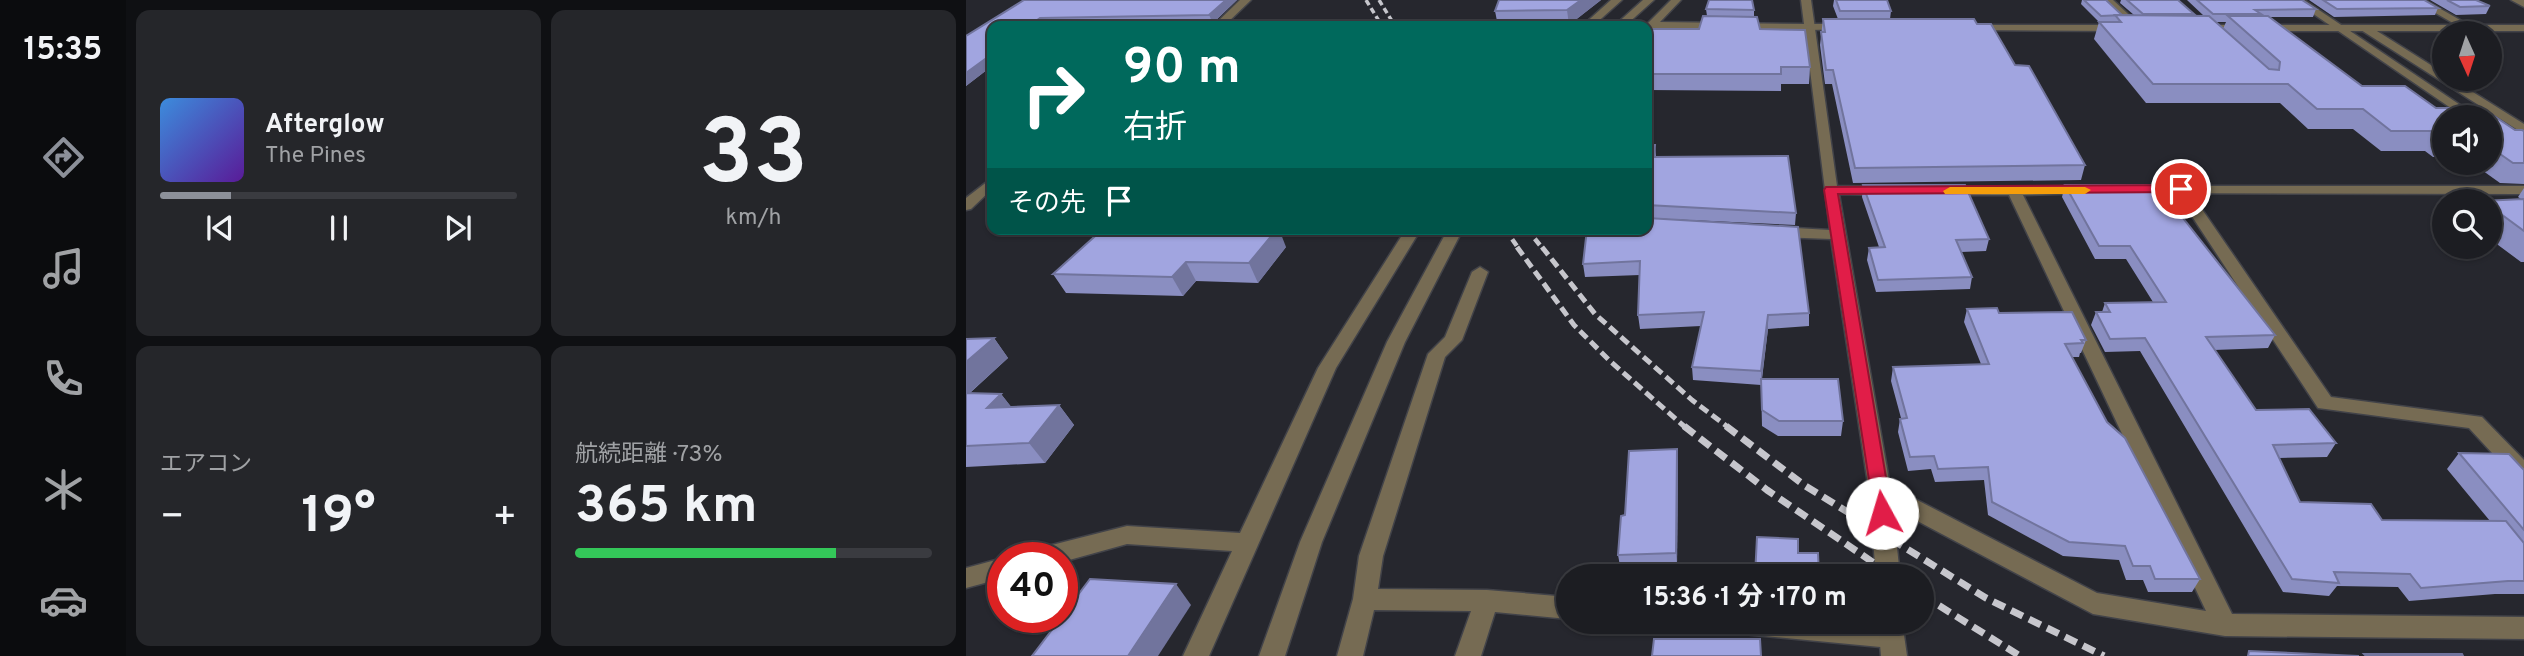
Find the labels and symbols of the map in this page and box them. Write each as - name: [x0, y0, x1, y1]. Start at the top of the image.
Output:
- north arrow: [2432, 21, 2502, 91]
- pin: [2151, 159, 2211, 219]
- position arrow: [1845, 476, 1919, 550]
- speed limit sign: 40: [987, 542, 1078, 633]

